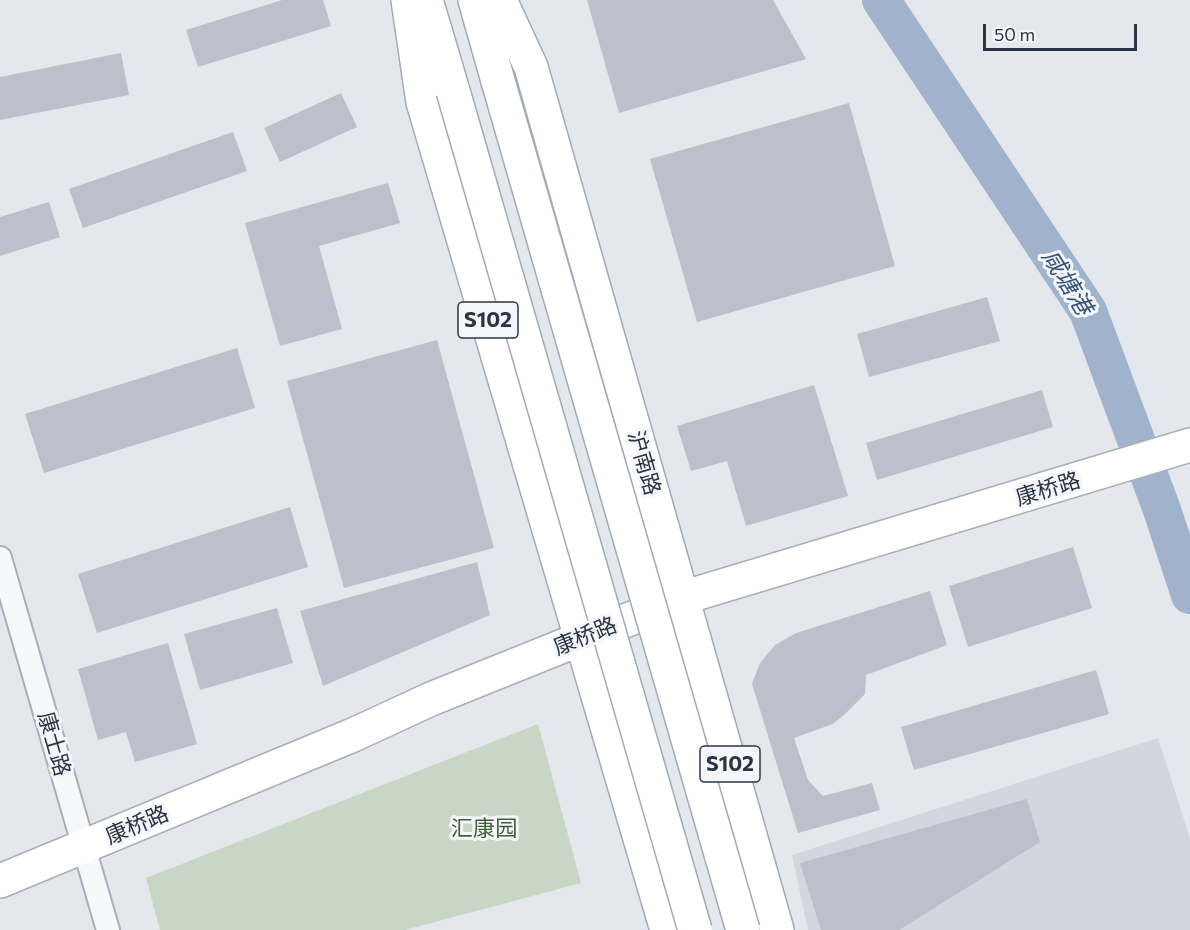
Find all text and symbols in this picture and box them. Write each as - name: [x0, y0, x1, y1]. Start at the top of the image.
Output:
- scale bar: [986, 12, 1140, 50]
- text: 50 m: [994, 23, 1035, 45]
- water label: 咸塘港: [1036, 244, 1098, 320]
- road number: S102: [458, 302, 518, 338]
- street label: 沪南路: [622, 428, 666, 498]
- street label: 康桥路: [1013, 467, 1083, 511]
- street label: 康桥路: [549, 611, 621, 661]
- street label: 康士路: [32, 709, 76, 779]
- road number: S102: [700, 746, 760, 782]
- street label: 康桥路: [101, 800, 173, 850]
- park label: 汇康园: [451, 816, 517, 842]

